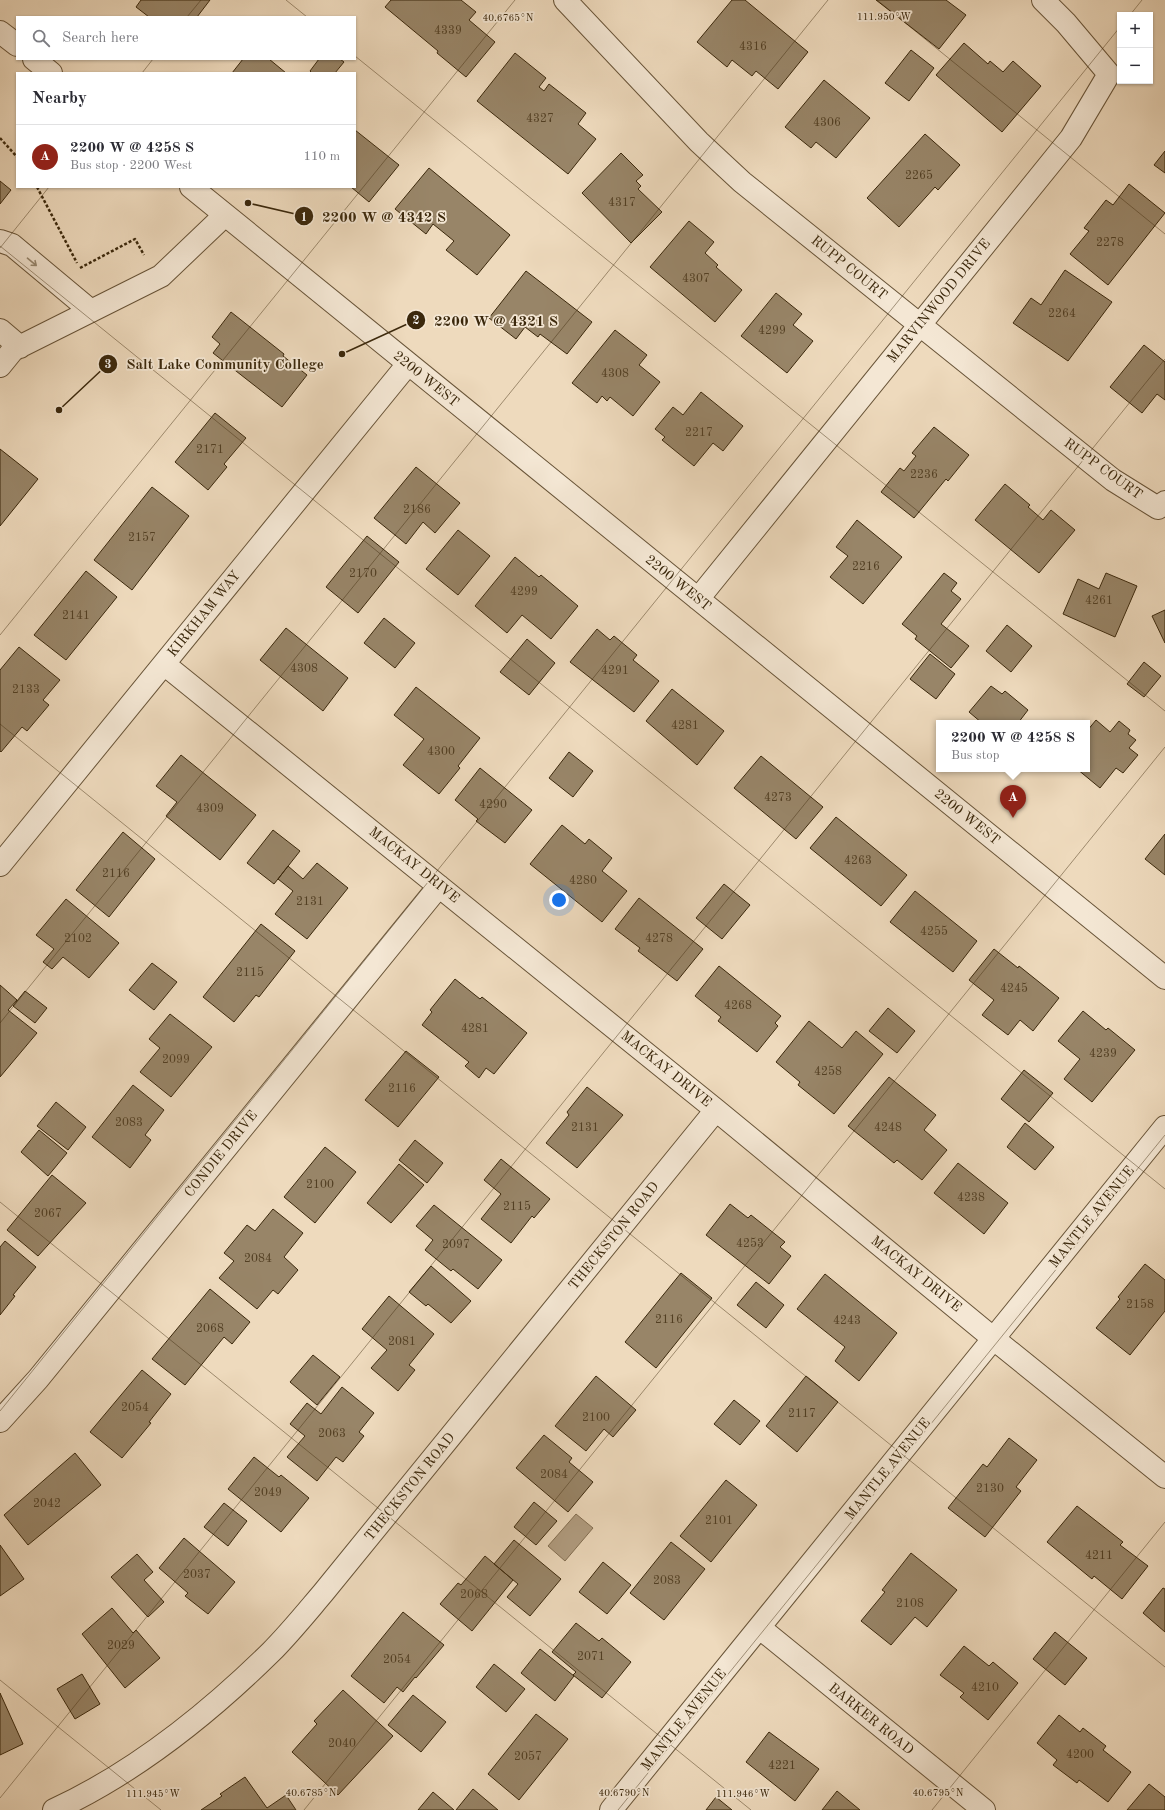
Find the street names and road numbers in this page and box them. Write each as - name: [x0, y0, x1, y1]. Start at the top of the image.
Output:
- street label: RUPP COURT: [808, 233, 890, 303]
- street label: MARVINWOOD DRIVE: [885, 236, 993, 366]
- street label: 2200 WEST: [391, 348, 461, 410]
- street label: RUPP COURT: [1061, 436, 1145, 502]
- street label: 2200 WEST: [643, 552, 713, 614]
- street label: KIRKHAM WAY: [165, 568, 243, 660]
- street label: 2200 WEST: [932, 786, 1002, 848]
- street label: MACKAY DRIVE: [366, 824, 462, 906]
- street label: MACKAY DRIVE: [618, 1028, 714, 1110]
- street label: CONDIE DRIVE: [182, 1108, 260, 1200]
- street label: MANTLE AVENUE: [1047, 1163, 1137, 1271]
- street label: THECKSTON ROAD: [566, 1179, 662, 1293]
- street label: MACKAY DRIVE: [868, 1233, 964, 1315]
- street label: MANTLE AVENUE: [843, 1415, 933, 1523]
- street label: THECKSTON ROAD: [362, 1430, 458, 1544]
- street label: MANTLE AVENUE: [639, 1666, 729, 1774]
- street label: BARKER ROAD: [826, 1681, 916, 1757]

